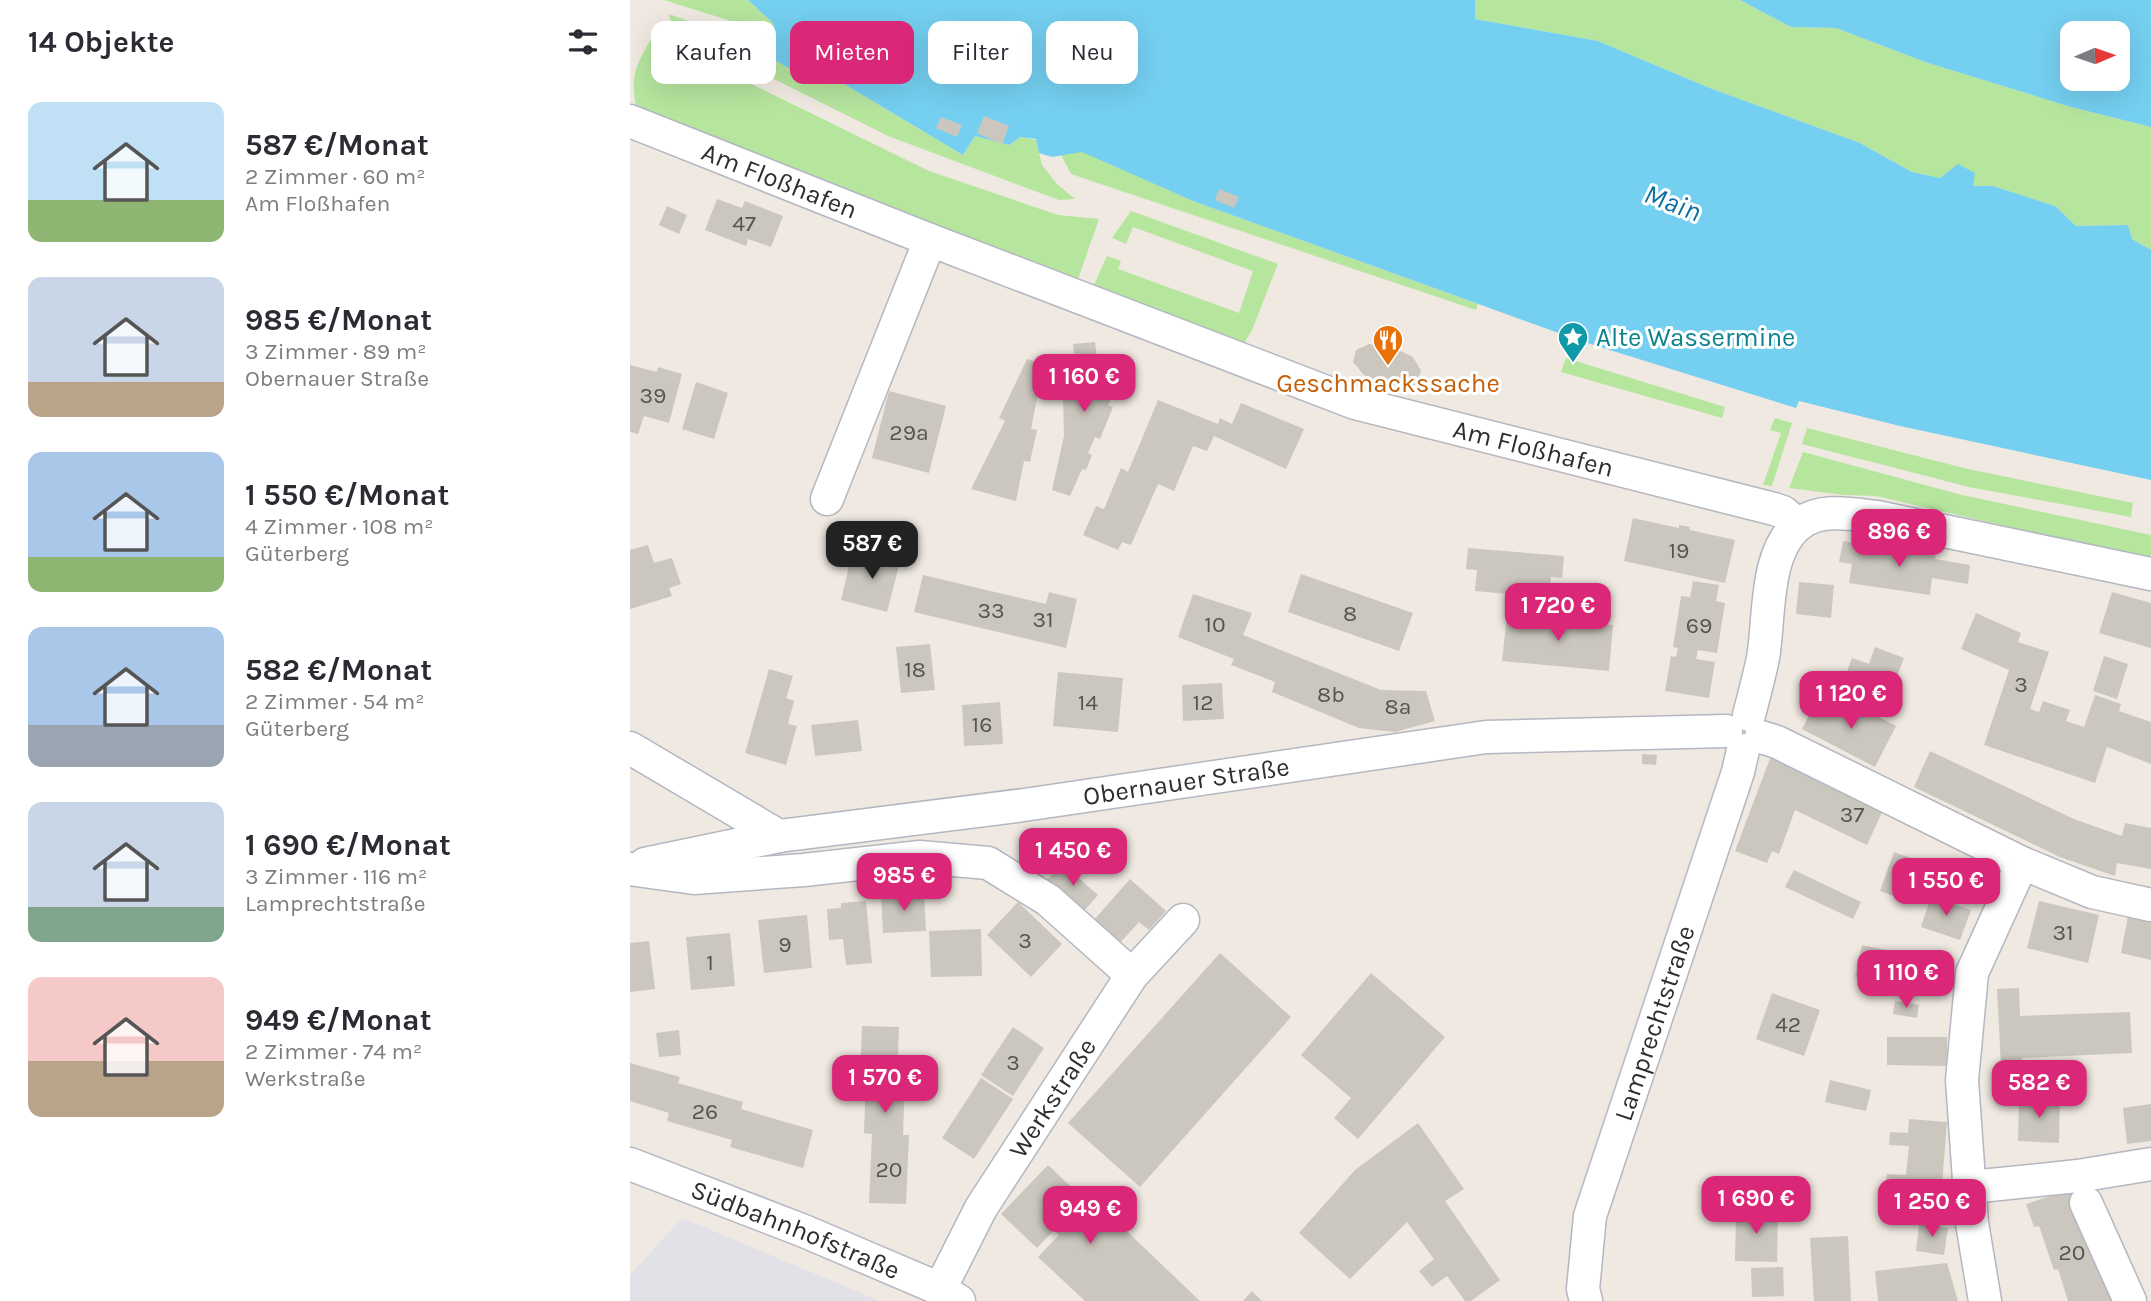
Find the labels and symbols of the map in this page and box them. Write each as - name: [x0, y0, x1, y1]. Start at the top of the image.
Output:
- north arrow: [2060, 21, 2130, 91]
- street label: Am Floßhafen: [697, 136, 862, 226]
- water label: Main: [1640, 177, 1706, 228]
- house number: 47: [732, 210, 756, 237]
- place icon: Alte Wassermine: [1556, 320, 1590, 364]
- place label: Alte Wassermine: [1596, 322, 1795, 353]
- restaurant icon: Geschmackssache: [1371, 323, 1405, 367]
- pin: 1 160 €: [1019, 354, 1149, 414]
- place label: Geschmackssache: [1276, 368, 1500, 399]
- house number: 39: [640, 382, 666, 409]
- street label: Am Floßhafen: [1450, 413, 1617, 484]
- house number: 29a: [889, 419, 929, 446]
- pin: 896 €: [1850, 510, 1948, 569]
- pin: 587 €: [823, 522, 921, 581]
- house number: 19: [1669, 537, 1689, 564]
- pin: 1 720 €: [1493, 584, 1623, 643]
- house number: 33: [977, 597, 1005, 624]
- house number: 8: [1343, 600, 1357, 627]
- house number: 31: [1032, 606, 1054, 633]
- house number: 10: [1204, 611, 1226, 638]
- house number: 69: [1686, 612, 1712, 639]
- house number: 18: [904, 656, 926, 683]
- house number: 3: [2014, 671, 2028, 698]
- pin: 1 120 €: [1786, 672, 1916, 731]
- house number: 8b: [1317, 681, 1345, 708]
- house number: 14: [1078, 689, 1098, 716]
- house number: 12: [1193, 689, 1213, 716]
- house number: 8a: [1385, 693, 1411, 720]
- house number: 16: [972, 711, 992, 738]
- street label: Obernauer Straße: [1081, 751, 1292, 812]
- house number: 37: [1840, 801, 1864, 828]
- pin: 1 450 €: [1008, 828, 1138, 888]
- pin: 985 €: [855, 853, 953, 913]
- pin: 1 550 €: [1881, 858, 2011, 918]
- house number: 31: [2052, 919, 2074, 946]
- street label: Lamprechtstraße: [1608, 922, 1702, 1125]
- house number: 3: [1018, 927, 1032, 954]
- house number: 9: [778, 931, 792, 958]
- house number: 1: [706, 949, 714, 976]
- pin: 1 110 €: [1841, 950, 1971, 1010]
- house number: 42: [1775, 1011, 1801, 1038]
- street label: Werkstraße: [1003, 1033, 1103, 1164]
- house number: 3: [1006, 1049, 1020, 1076]
- pin: 1 570 €: [820, 1056, 950, 1115]
- pin: 582 €: [1990, 1060, 2088, 1120]
- house number: 26: [692, 1098, 718, 1125]
- house number: 20: [876, 1156, 902, 1183]
- street label: Südbahnhofstraße: [686, 1174, 905, 1286]
- pin: 1 690 €: [1691, 1176, 1821, 1236]
- pin: 1 250 €: [1867, 1180, 1997, 1239]
- pin: 949 €: [1041, 1186, 1139, 1246]
- house number: 20: [2059, 1239, 2085, 1266]

